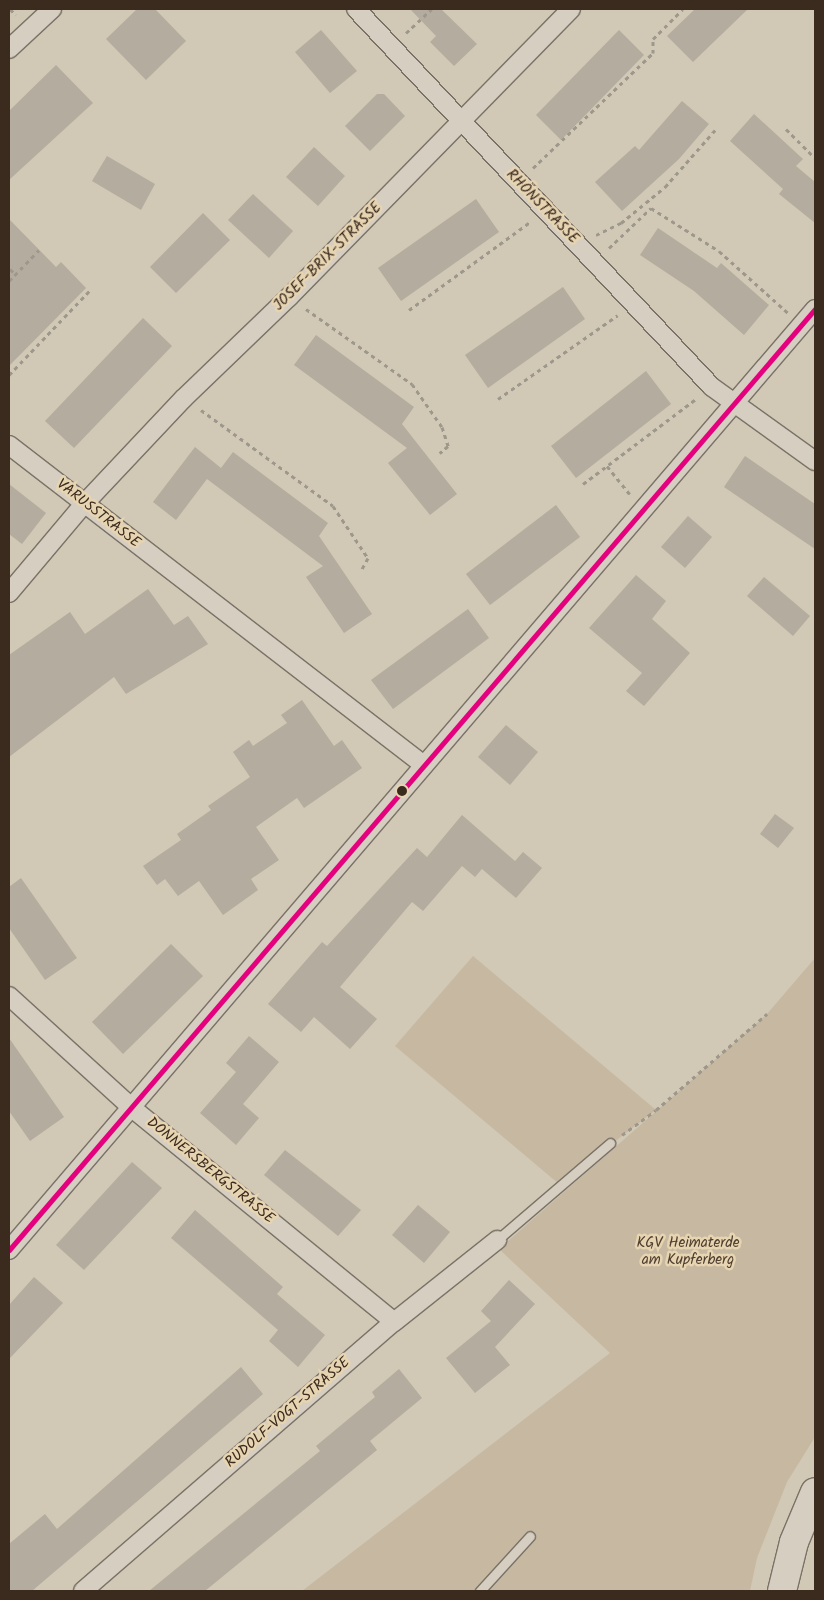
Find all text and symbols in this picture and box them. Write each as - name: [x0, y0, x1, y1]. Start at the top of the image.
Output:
- street label: RHÖNSTRASSE: [502, 166, 582, 248]
- street label: JOSEF-BRIX-STRASSE: [270, 199, 386, 315]
- street label: VARUSSTRASSE: [53, 476, 143, 552]
- unlabelled marker: [397, 786, 407, 796]
- street label: DONNERSBERGSTRASSE: [142, 1114, 278, 1228]
- park label: KGV Heimaterde am Kupferberg: [636, 1234, 740, 1269]
- street label: RUDOLF-VOGT-STRASSE: [222, 1354, 354, 1472]

